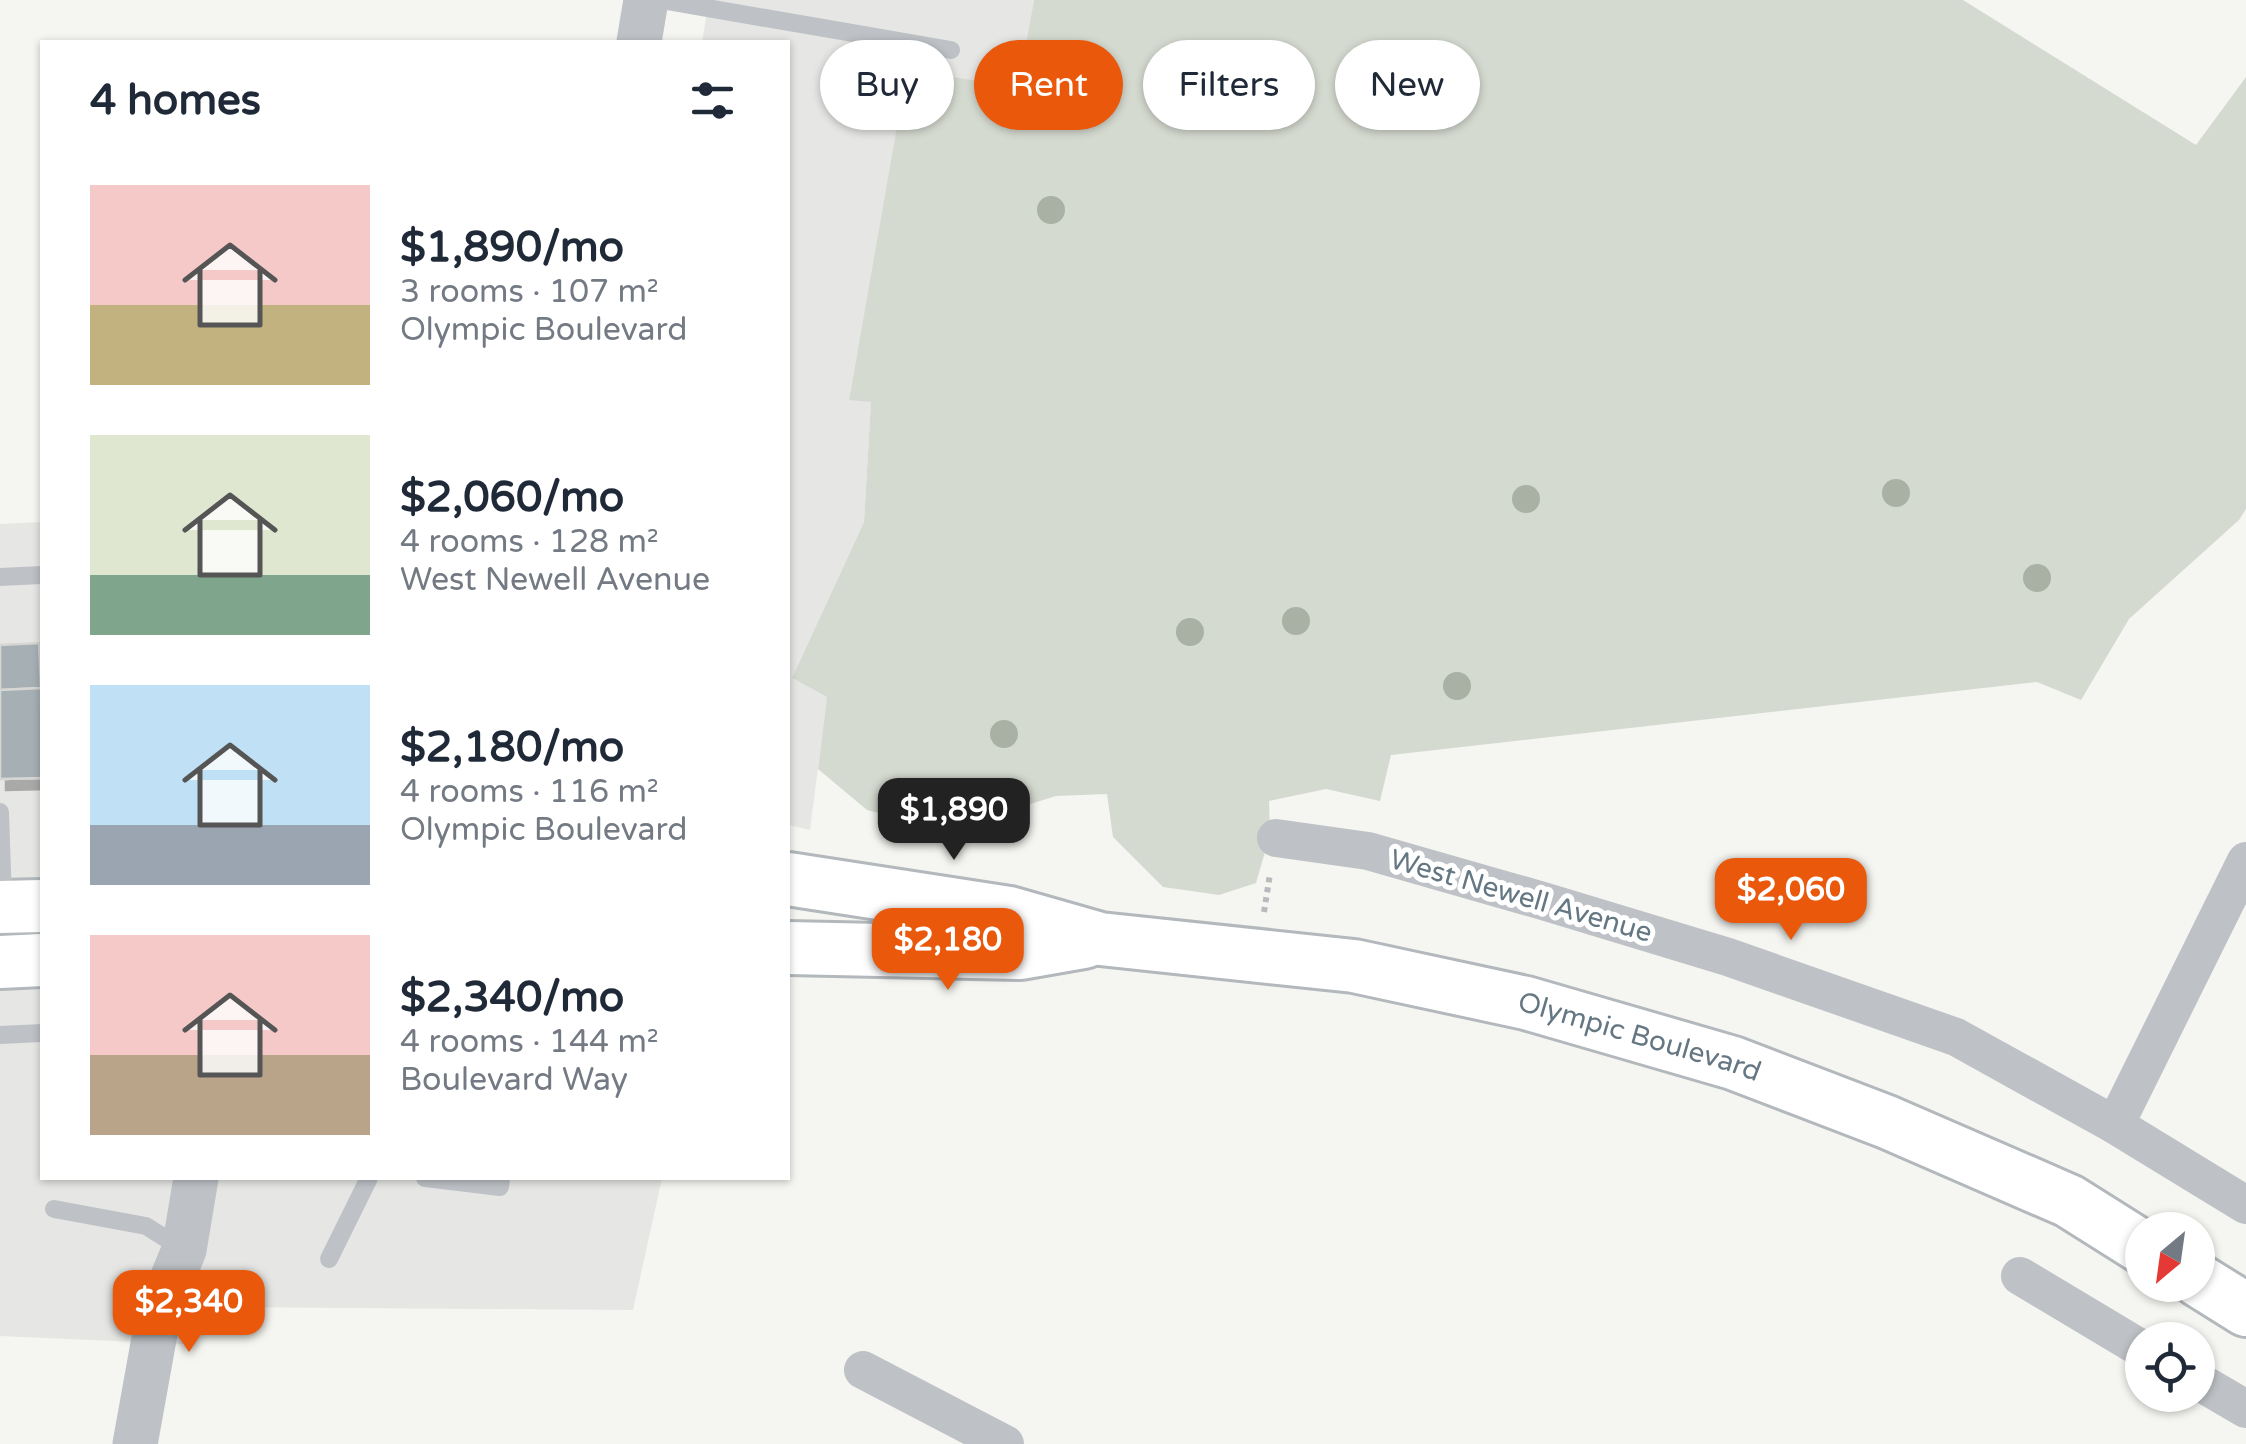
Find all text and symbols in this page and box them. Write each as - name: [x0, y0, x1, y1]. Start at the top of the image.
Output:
- chip: Buy: [820, 40, 954, 130]
- chip: Rent: [974, 40, 1123, 130]
- chip: Filters: [1143, 40, 1315, 130]
- chip: New: [1335, 40, 1480, 130]
- icon: filters: [685, 73, 740, 128]
- text: 4 homes: [90, 75, 261, 126]
- text: $1,890/mo: [400, 222, 624, 273]
- icon: home: [170, 225, 290, 345]
- text: 3 rooms · 107 m²: [400, 273, 659, 311]
- text: Olympic Boulevard: [400, 311, 687, 349]
- text: $2,060/mo: [400, 472, 624, 523]
- icon: home: [170, 475, 290, 595]
- text: 4 rooms · 128 m²: [400, 523, 659, 561]
- text: West Newell Avenue: [400, 561, 710, 599]
- text: $2,180/mo: [400, 722, 624, 773]
- icon: home: [170, 725, 290, 845]
- text: 4 rooms · 116 m²: [400, 773, 659, 811]
- pin: $1,890: [873, 778, 1035, 863]
- text: $1,890: [900, 791, 1008, 829]
- text: Olympic Boulevard: [400, 811, 687, 849]
- street label: West Newell Avenue: [1386, 842, 1656, 950]
- pin: $2,060: [1710, 858, 1872, 943]
- text: $2,060: [1737, 871, 1845, 909]
- pin: $2,180: [867, 908, 1029, 993]
- text: $2,180: [894, 921, 1002, 959]
- text: $2,340/mo: [400, 972, 624, 1023]
- icon: home: [170, 975, 290, 1095]
- street label: Olympic Boulevard: [1514, 985, 1766, 1089]
- text: 4 rooms · 144 m²: [400, 1023, 659, 1061]
- text: Boulevard Way: [400, 1061, 628, 1099]
- north arrow: [2125, 1212, 2215, 1302]
- map controls: [2125, 1212, 2215, 1412]
- pin: $2,340: [108, 1270, 270, 1355]
- text: $2,340: [135, 1283, 243, 1321]
- button: locate: [2125, 1322, 2215, 1412]

